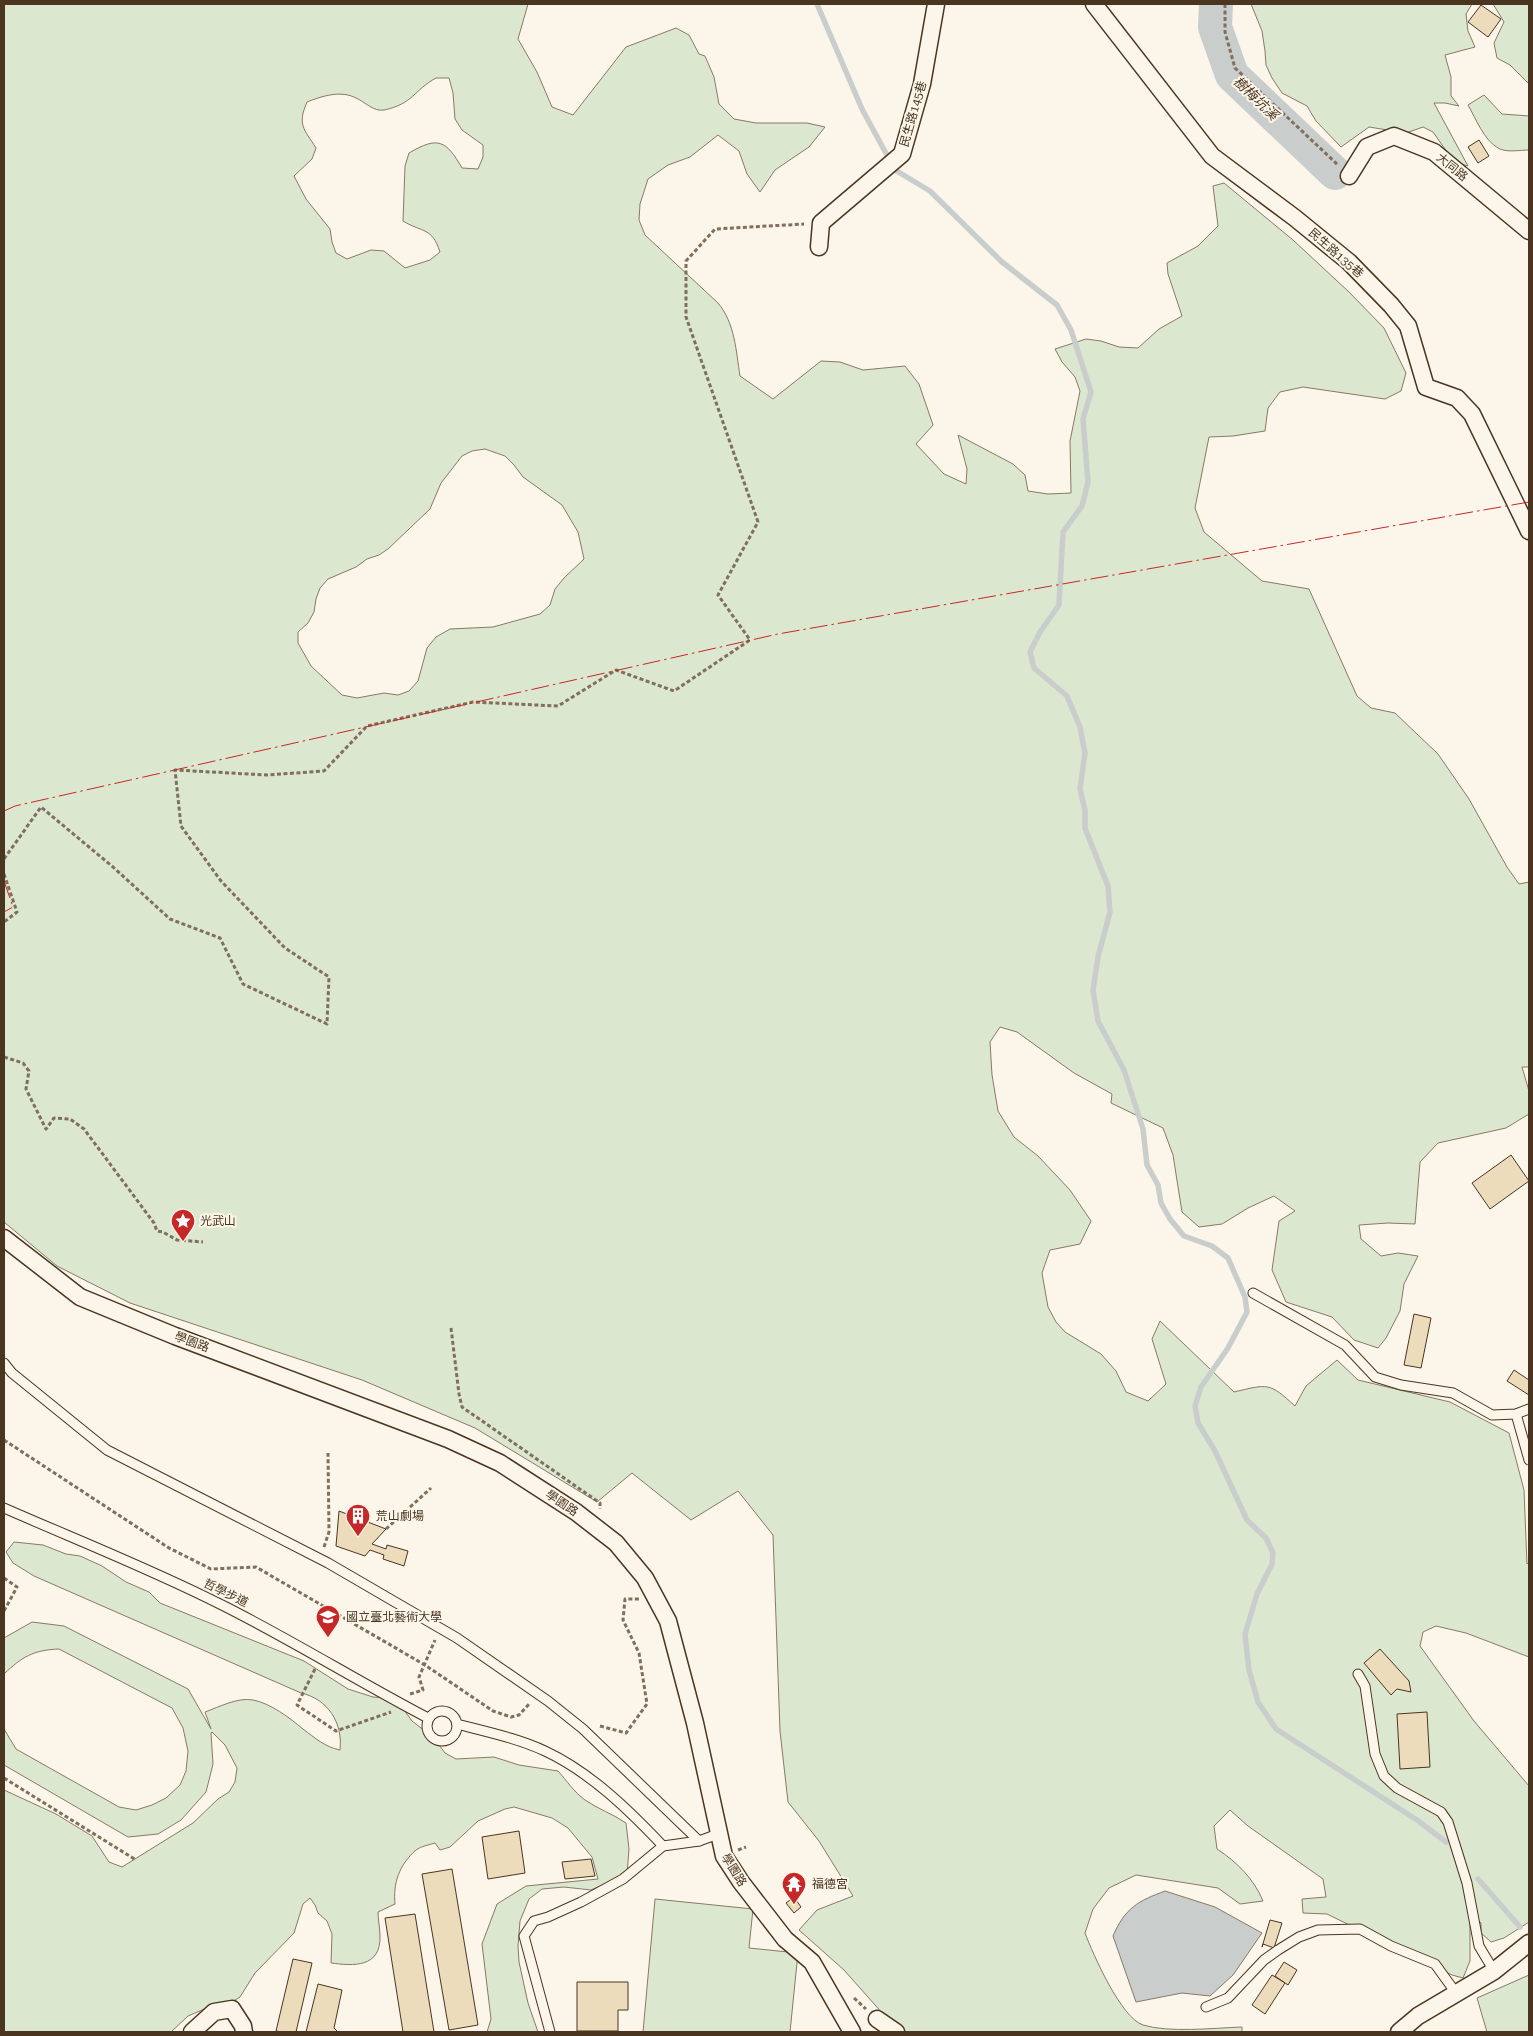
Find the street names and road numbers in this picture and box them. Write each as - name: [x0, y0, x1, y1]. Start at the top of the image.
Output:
- street label: 民生路145巷: [897, 79, 929, 149]
- street label: 大同路: [1434, 150, 1470, 184]
- street label: 民生路135巷: [1306, 225, 1366, 281]
- street label: 學園路: [173, 1329, 211, 1355]
- street label: 學園路: [543, 1487, 581, 1519]
- street label: 哲學步道: [201, 1576, 251, 1610]
- street label: 學園路: [719, 1851, 749, 1889]

